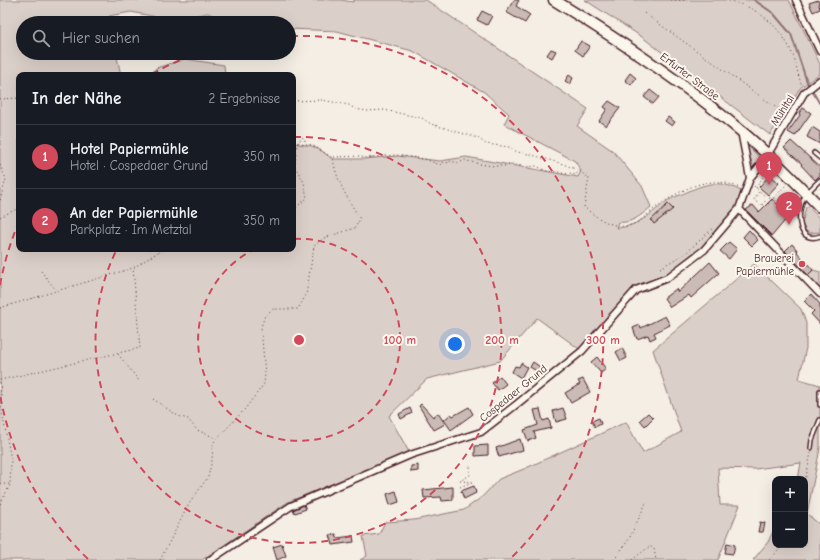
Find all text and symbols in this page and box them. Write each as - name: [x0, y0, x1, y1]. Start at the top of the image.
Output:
- search box: [16, 16, 296, 60]
- icon: search: [30, 27, 52, 49]
- text: Hier suchen: [62, 29, 140, 47]
- street label: Erfurter Straße: [658, 50, 722, 103]
- text: In der Nähe: [32, 89, 121, 108]
- text: 2 Ergebnisse: [208, 91, 280, 106]
- street label: Mühltal: [768, 92, 797, 128]
- text: Hotel Papiermühle: [70, 140, 189, 158]
- text: 1: [42, 149, 48, 164]
- text: 350 m: [243, 149, 280, 164]
- pin: 1: [756, 152, 782, 185]
- text: Hotel · Cospedaer Grund: [70, 158, 208, 173]
- pin: 2: [776, 192, 802, 225]
- text: An der Papiermühle: [70, 204, 198, 222]
- text: 2: [42, 213, 48, 228]
- text: 350 m: [243, 213, 280, 228]
- text: Parkplatz · Im Metztal: [70, 222, 192, 237]
- place label: Brauerei Papiermühle: [736, 252, 794, 278]
- marker: Brauerei Papiermühle: [797, 259, 807, 269]
- centre of rings: [292, 333, 306, 347]
- text: 100 m: [384, 333, 416, 347]
- text: 200 m: [485, 333, 519, 347]
- text: 300 m: [586, 333, 620, 347]
- your location: [445, 334, 465, 354]
- street label: Cospedaer Grund: [477, 362, 550, 425]
- map controls: [772, 476, 808, 548]
- button: +: [772, 476, 808, 512]
- button: −: [772, 512, 808, 548]

